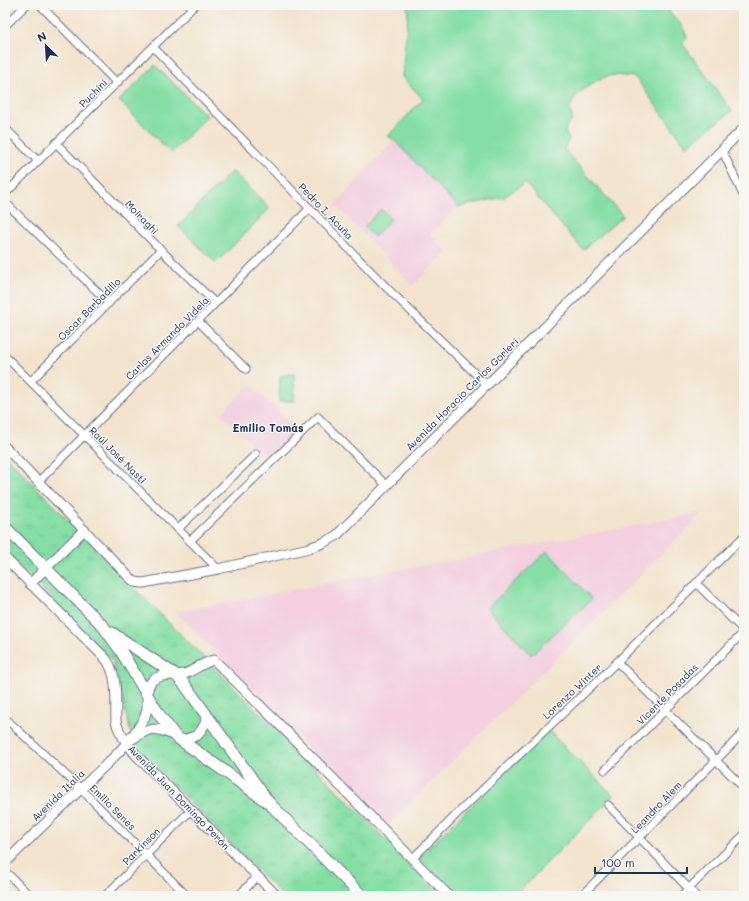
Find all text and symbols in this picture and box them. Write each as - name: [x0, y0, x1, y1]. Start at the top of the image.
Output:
- north arrow: [26, 26, 66, 66]
- text: N: [35, 28, 49, 45]
- street label: Puchini: [76, 76, 110, 110]
- street label: Pedro I. Acuña: [295, 180, 357, 242]
- street label: Moiraghi: [122, 197, 162, 237]
- street label: Oscar Barbadillo: [55, 274, 124, 343]
- street label: Carlos Armando Videla: [122, 293, 212, 383]
- street label: Avenida Horacio Carlos Gorleri: [403, 335, 521, 453]
- district label: Emilio Tomás: [232, 420, 304, 435]
- street label: Raúl José Nasti: [86, 423, 150, 487]
- street label: Lorenzo Winter: [540, 660, 604, 722]
- street label: Vicente Posadas: [633, 660, 701, 728]
- street label: Avenida Juan Domingo Perón: [125, 741, 233, 853]
- street label: Avenida Italia: [28, 766, 88, 824]
- street label: Leandro Alem: [628, 778, 684, 836]
- street label: Emilio Senes: [87, 781, 139, 833]
- street label: Parkinson: [119, 824, 163, 868]
- scale bar: [595, 849, 687, 875]
- text: 100 m: [601, 854, 635, 870]

